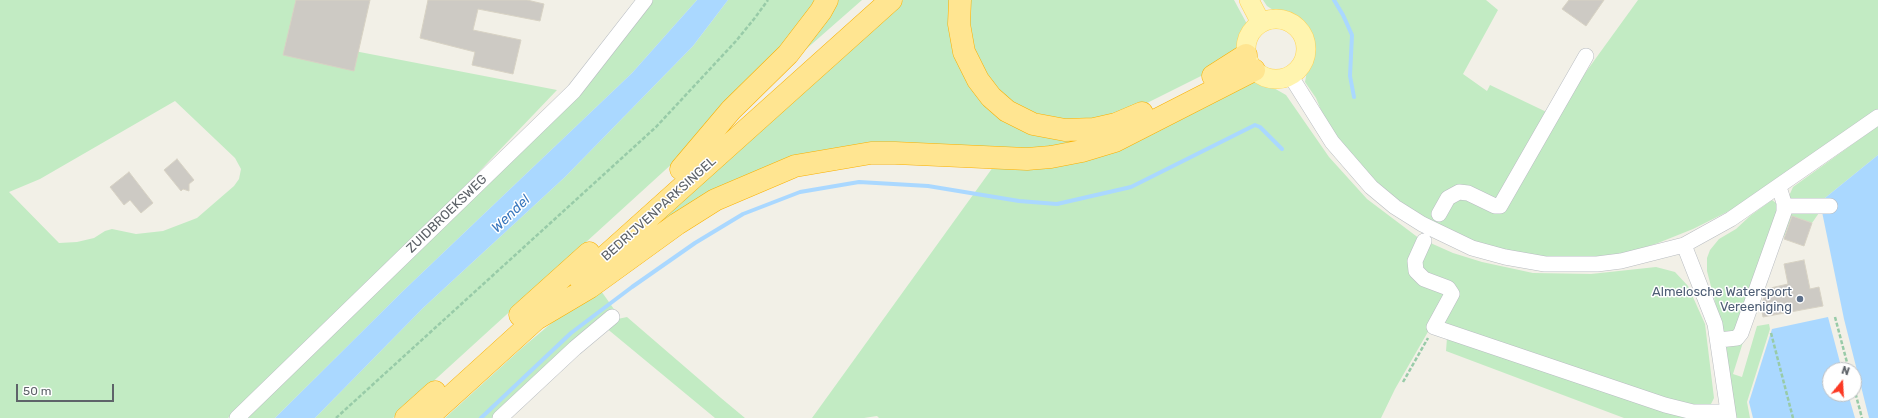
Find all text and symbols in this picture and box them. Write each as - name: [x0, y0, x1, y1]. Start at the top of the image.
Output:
- street label: BEDRIJVENPARKSINGEL: [599, 153, 719, 265]
- street label: ZUIDBROEKSWEG: [403, 172, 491, 256]
- water label: Wendel: [488, 192, 534, 236]
- place label: Almelosche Watersport Vereeniging: [1652, 284, 1792, 315]
- marker: Almelosche Watersport Vereeniging: [1795, 294, 1805, 304]
- north arrow: [1822, 362, 1862, 402]
- text: N: [1840, 364, 1851, 378]
- scale bar: [18, 376, 116, 402]
- text: 50 m: [23, 384, 51, 398]

